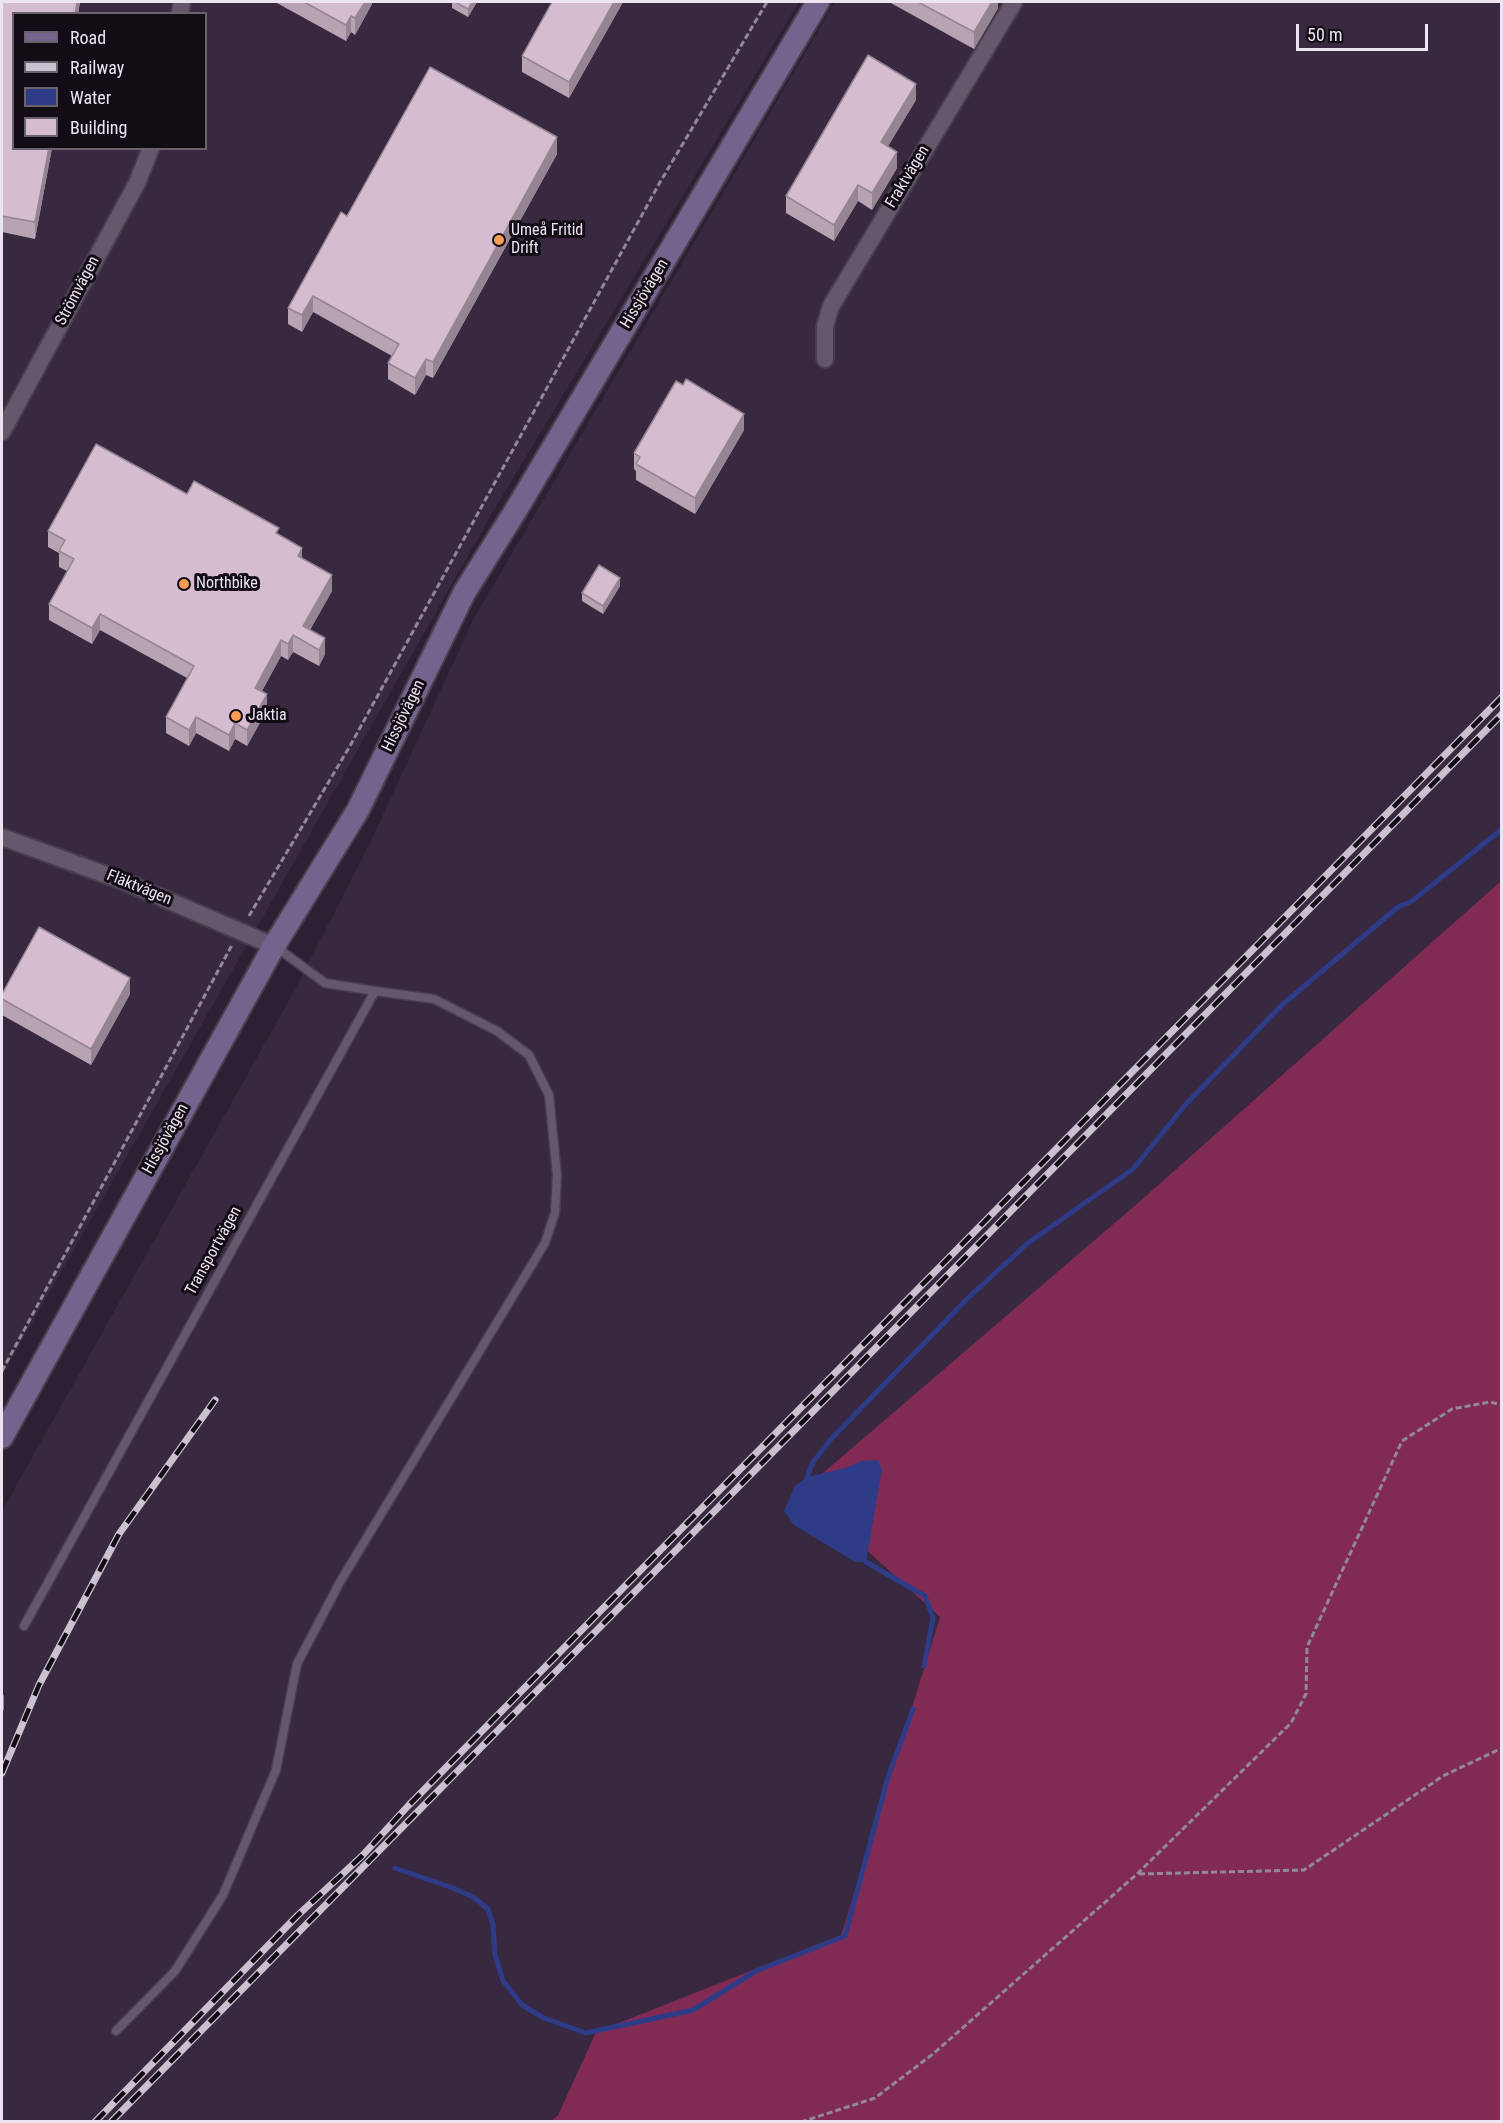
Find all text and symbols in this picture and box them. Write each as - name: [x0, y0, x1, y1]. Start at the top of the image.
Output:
- legend: [12, 12, 207, 150]
- scale bar: [1299, 12, 1431, 50]
- text: 50 m: [1307, 24, 1342, 45]
- text: Road: [70, 27, 106, 48]
- text: Railway: [70, 57, 124, 78]
- text: Water: [70, 87, 111, 108]
- text: Building: [70, 117, 127, 138]
- street label: Fraktvägen: [882, 142, 934, 212]
- place label: Umeå Fritid Drift: [511, 221, 583, 259]
- marker: Umeå Fritid Drift: [492, 233, 506, 247]
- street label: Strömvägen: [52, 253, 104, 329]
- street label: Hissjövägen: [617, 256, 673, 332]
- place label: Northbike: [196, 574, 258, 594]
- marker: Northbike: [177, 577, 191, 591]
- street label: Hissjövägen: [378, 677, 430, 755]
- place label: Jaktia: [248, 706, 287, 726]
- marker: Jaktia: [229, 709, 243, 723]
- street label: Fläktvägen: [104, 866, 174, 910]
- street label: Hissjövägen: [139, 1101, 193, 1177]
- street label: Transportvägen: [182, 1203, 246, 1299]

